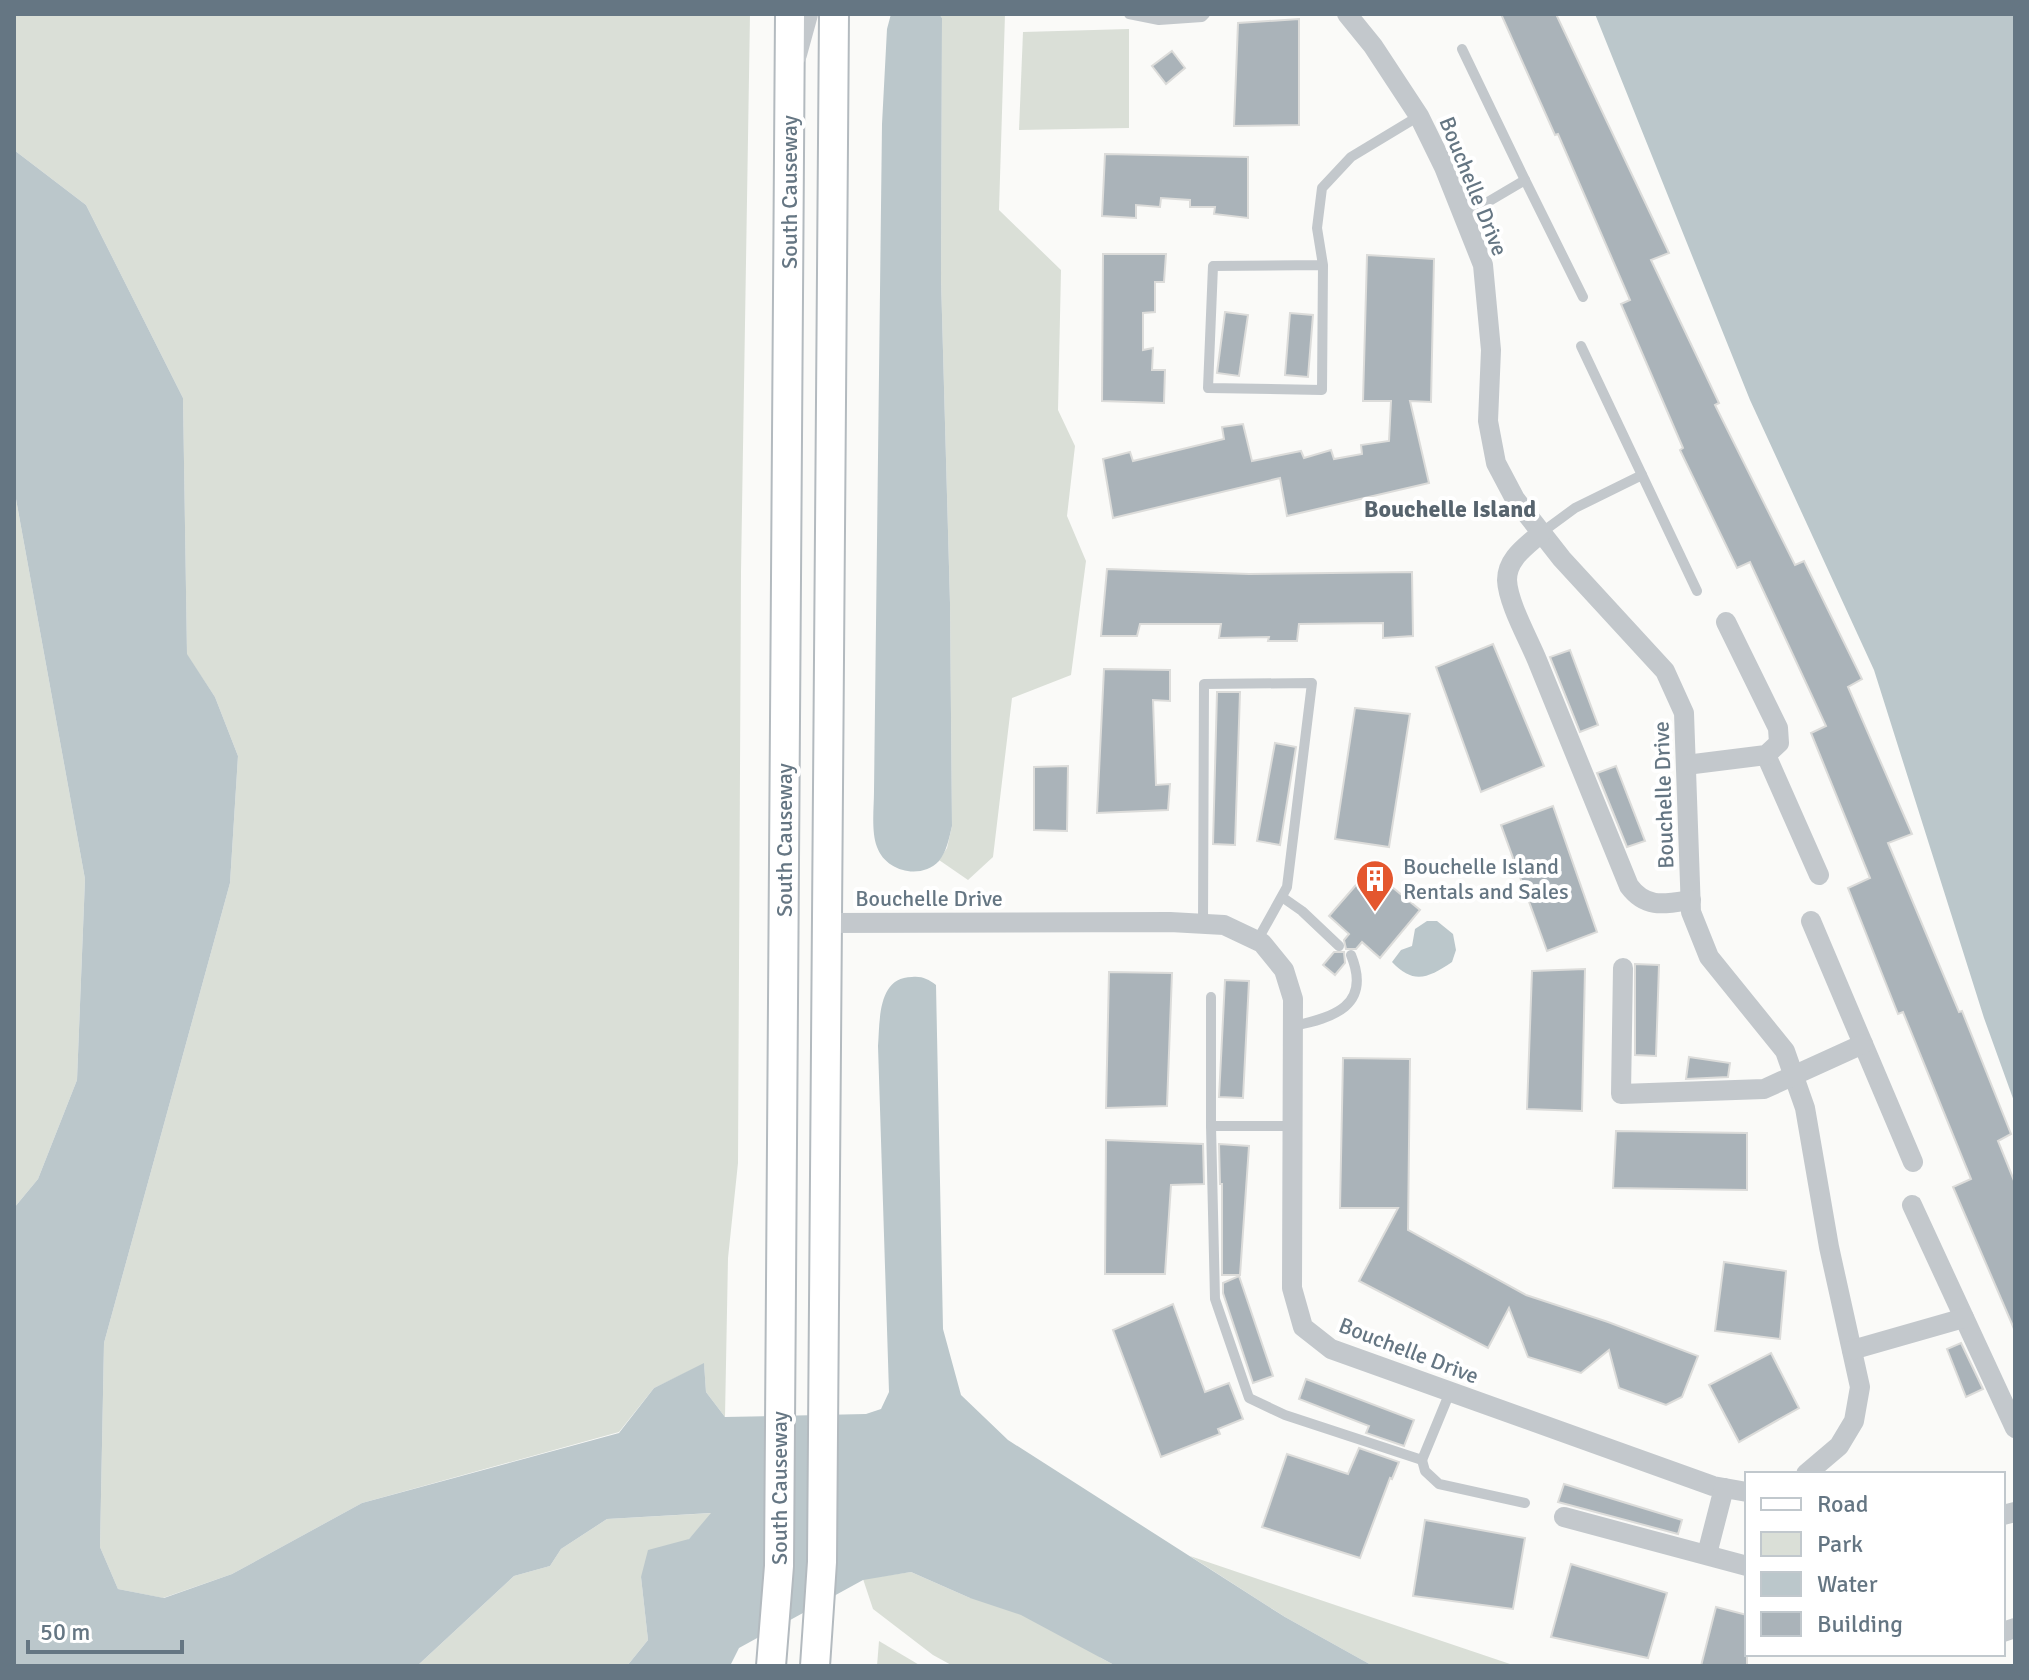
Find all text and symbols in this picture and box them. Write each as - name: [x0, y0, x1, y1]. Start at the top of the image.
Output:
- street label: Bouchelle Drive: [1433, 113, 1514, 260]
- street label: South Causeway: [776, 114, 803, 269]
- district label: Bouchelle Island: [1364, 494, 1536, 524]
- street label: Bouchelle Drive: [1647, 721, 1680, 869]
- street label: South Causeway: [771, 762, 798, 917]
- place label: Bouchelle Island Rentals and Sales: [1403, 853, 1569, 905]
- building icon: Bouchelle Island Rentals and Sales: [1354, 858, 1396, 913]
- street label: Bouchelle Drive: [855, 885, 1003, 912]
- street label: Bouchelle Drive: [1335, 1311, 1483, 1390]
- street label: South Causeway: [766, 1410, 793, 1565]
- legend: [1745, 1472, 2005, 1656]
- text: Road: [1817, 1489, 1868, 1519]
- text: Park: [1817, 1529, 1863, 1559]
- text: Water: [1817, 1569, 1878, 1599]
- scale bar: [28, 1604, 182, 1654]
- text: Building: [1817, 1609, 1903, 1639]
- text: 50 m: [40, 1617, 90, 1647]

